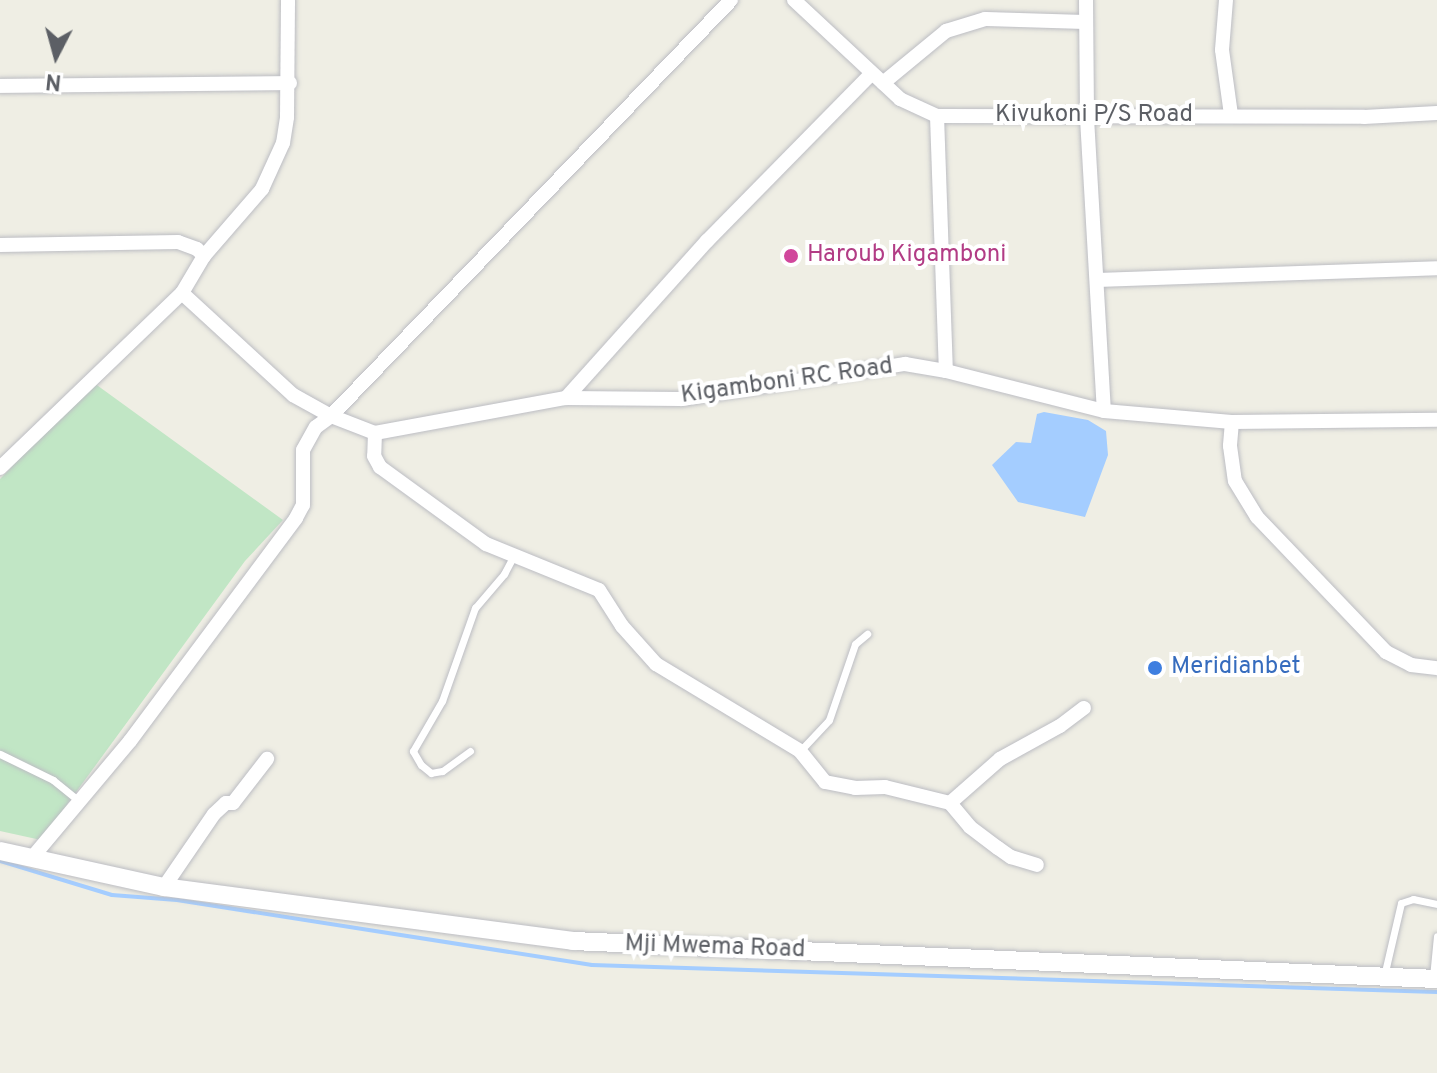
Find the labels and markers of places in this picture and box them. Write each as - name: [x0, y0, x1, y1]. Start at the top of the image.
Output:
- place label: Haroub Kigamboni: [807, 242, 1006, 270]
- marker: Haroub Kigamboni: [782, 247, 800, 265]
- place label: Meridianbet: [1171, 654, 1300, 682]
- marker: Meridianbet: [1146, 659, 1164, 677]

